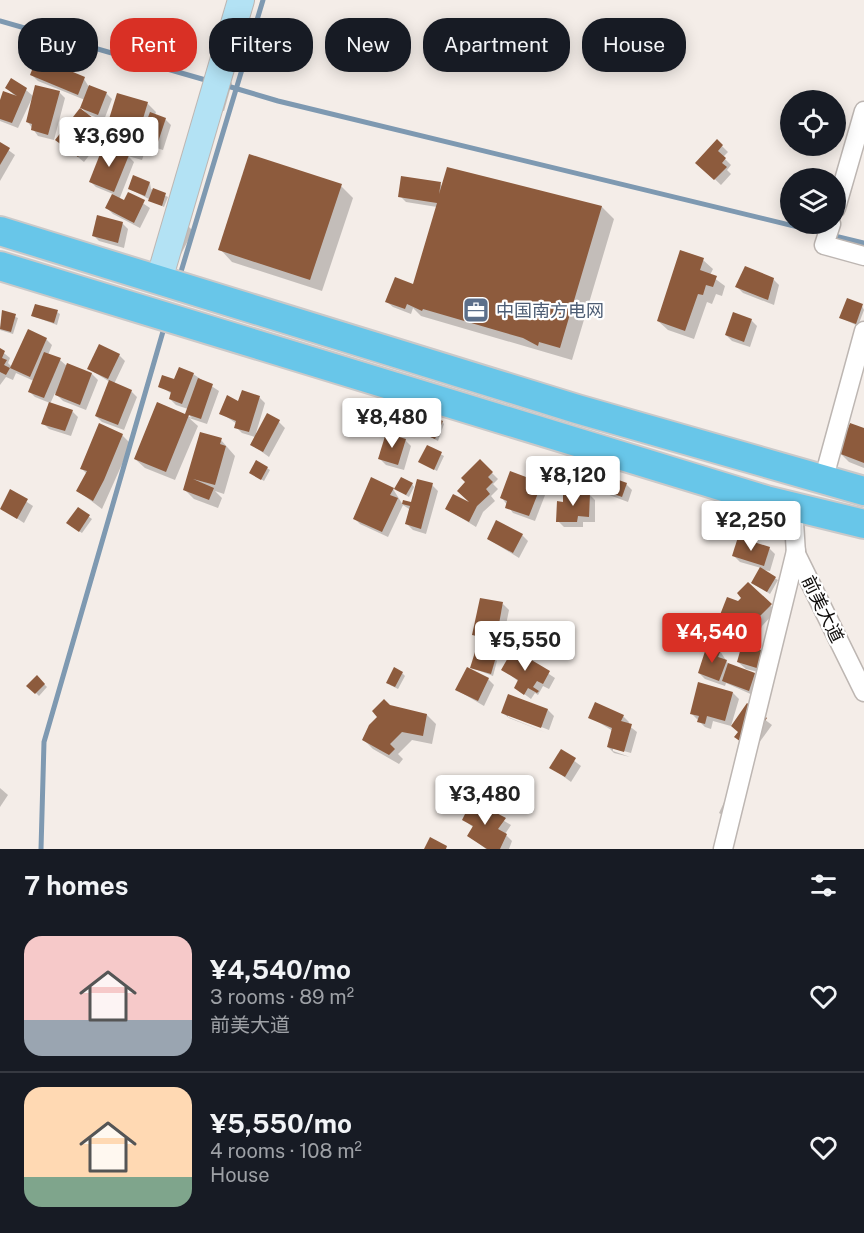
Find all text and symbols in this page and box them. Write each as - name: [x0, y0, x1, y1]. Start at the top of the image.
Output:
- chip: Buy: [18, 18, 98, 72]
- chip: Rent: [110, 18, 197, 72]
- chip: Filters: [209, 18, 313, 72]
- chip: New: [325, 18, 411, 72]
- chip: Apartment: [423, 18, 570, 72]
- chip: House: [582, 18, 686, 72]
- map controls: [780, 90, 846, 234]
- button: locate: [780, 90, 846, 156]
- pin: ¥3,690: [60, 117, 158, 168]
- text: ¥3,690: [73, 124, 145, 148]
- button: layers: [780, 168, 846, 234]
- office icon: 中国南方电网: [461, 295, 491, 325]
- place label: 中国南方电网: [496, 300, 604, 321]
- pin: ¥8,480: [343, 398, 441, 449]
- text: ¥8,480: [356, 405, 428, 429]
- pin: ¥8,120: [524, 456, 622, 507]
- text: ¥8,120: [540, 463, 606, 487]
- pin: ¥2,250: [702, 501, 800, 552]
- text: ¥2,250: [716, 508, 786, 532]
- street label: 前美大道: [798, 572, 848, 646]
- pin: ¥4,540: [663, 613, 761, 664]
- text: ¥4,540: [676, 620, 748, 644]
- pin: ¥5,550: [476, 621, 574, 672]
- text: ¥5,550: [489, 628, 561, 652]
- pin: ¥3,480: [436, 775, 534, 826]
- text: ¥3,480: [449, 782, 521, 806]
- icon: filters: [807, 869, 840, 902]
- text: 7 homes: [24, 870, 128, 901]
- text: ¥4,540/mo: [210, 954, 351, 985]
- icon: home: [72, 960, 144, 1032]
- icon: heart: [807, 980, 840, 1013]
- text: 3 rooms · 89 m²: [210, 985, 354, 1009]
- text: 前美大道: [210, 1013, 290, 1037]
- text: ¥5,550/mo: [210, 1108, 352, 1139]
- icon: home: [72, 1111, 144, 1183]
- icon: heart: [807, 1131, 840, 1164]
- text: 4 rooms · 108 m²: [210, 1139, 362, 1163]
- text: House: [210, 1163, 270, 1187]

